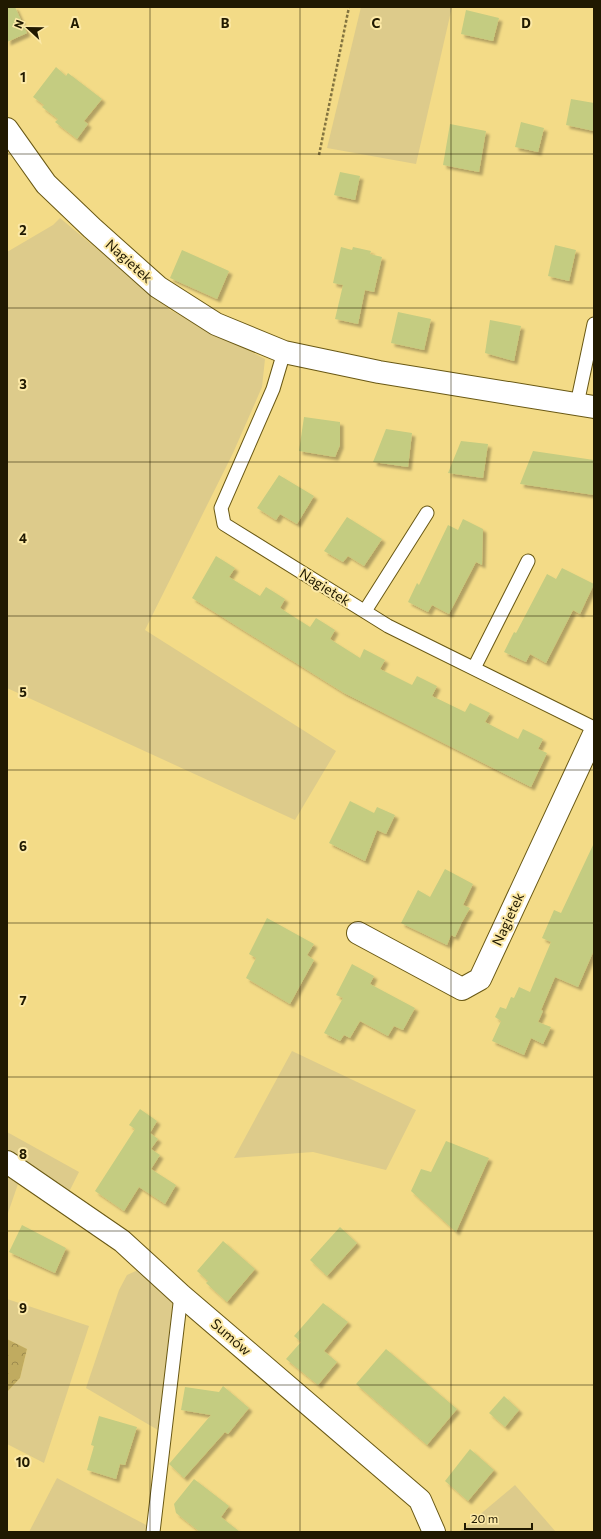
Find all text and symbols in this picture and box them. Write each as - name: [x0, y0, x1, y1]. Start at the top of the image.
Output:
- north arrow: [8, 8, 48, 48]
- text: A: [70, 15, 80, 31]
- text: B: [221, 15, 230, 31]
- text: C: [372, 15, 381, 31]
- text: D: [521, 15, 531, 31]
- text: N: [11, 18, 26, 30]
- text: 1: [20, 69, 26, 85]
- text: 2: [19, 222, 27, 238]
- street label: Nagietek: [102, 235, 156, 286]
- text: 3: [19, 376, 27, 392]
- text: 4: [19, 530, 27, 546]
- street label: Nagietek: [297, 564, 354, 609]
- text: 5: [19, 684, 27, 700]
- text: 6: [19, 838, 27, 854]
- street label: Nagietek: [488, 889, 527, 948]
- text: 7: [19, 992, 27, 1008]
- text: 8: [19, 1146, 27, 1162]
- text: 9: [19, 1300, 27, 1316]
- street label: Sumów: [208, 1315, 255, 1359]
- text: 10: [16, 1454, 31, 1470]
- scale bar: [465, 1505, 532, 1531]
- text: 20 m: [471, 1511, 498, 1525]

